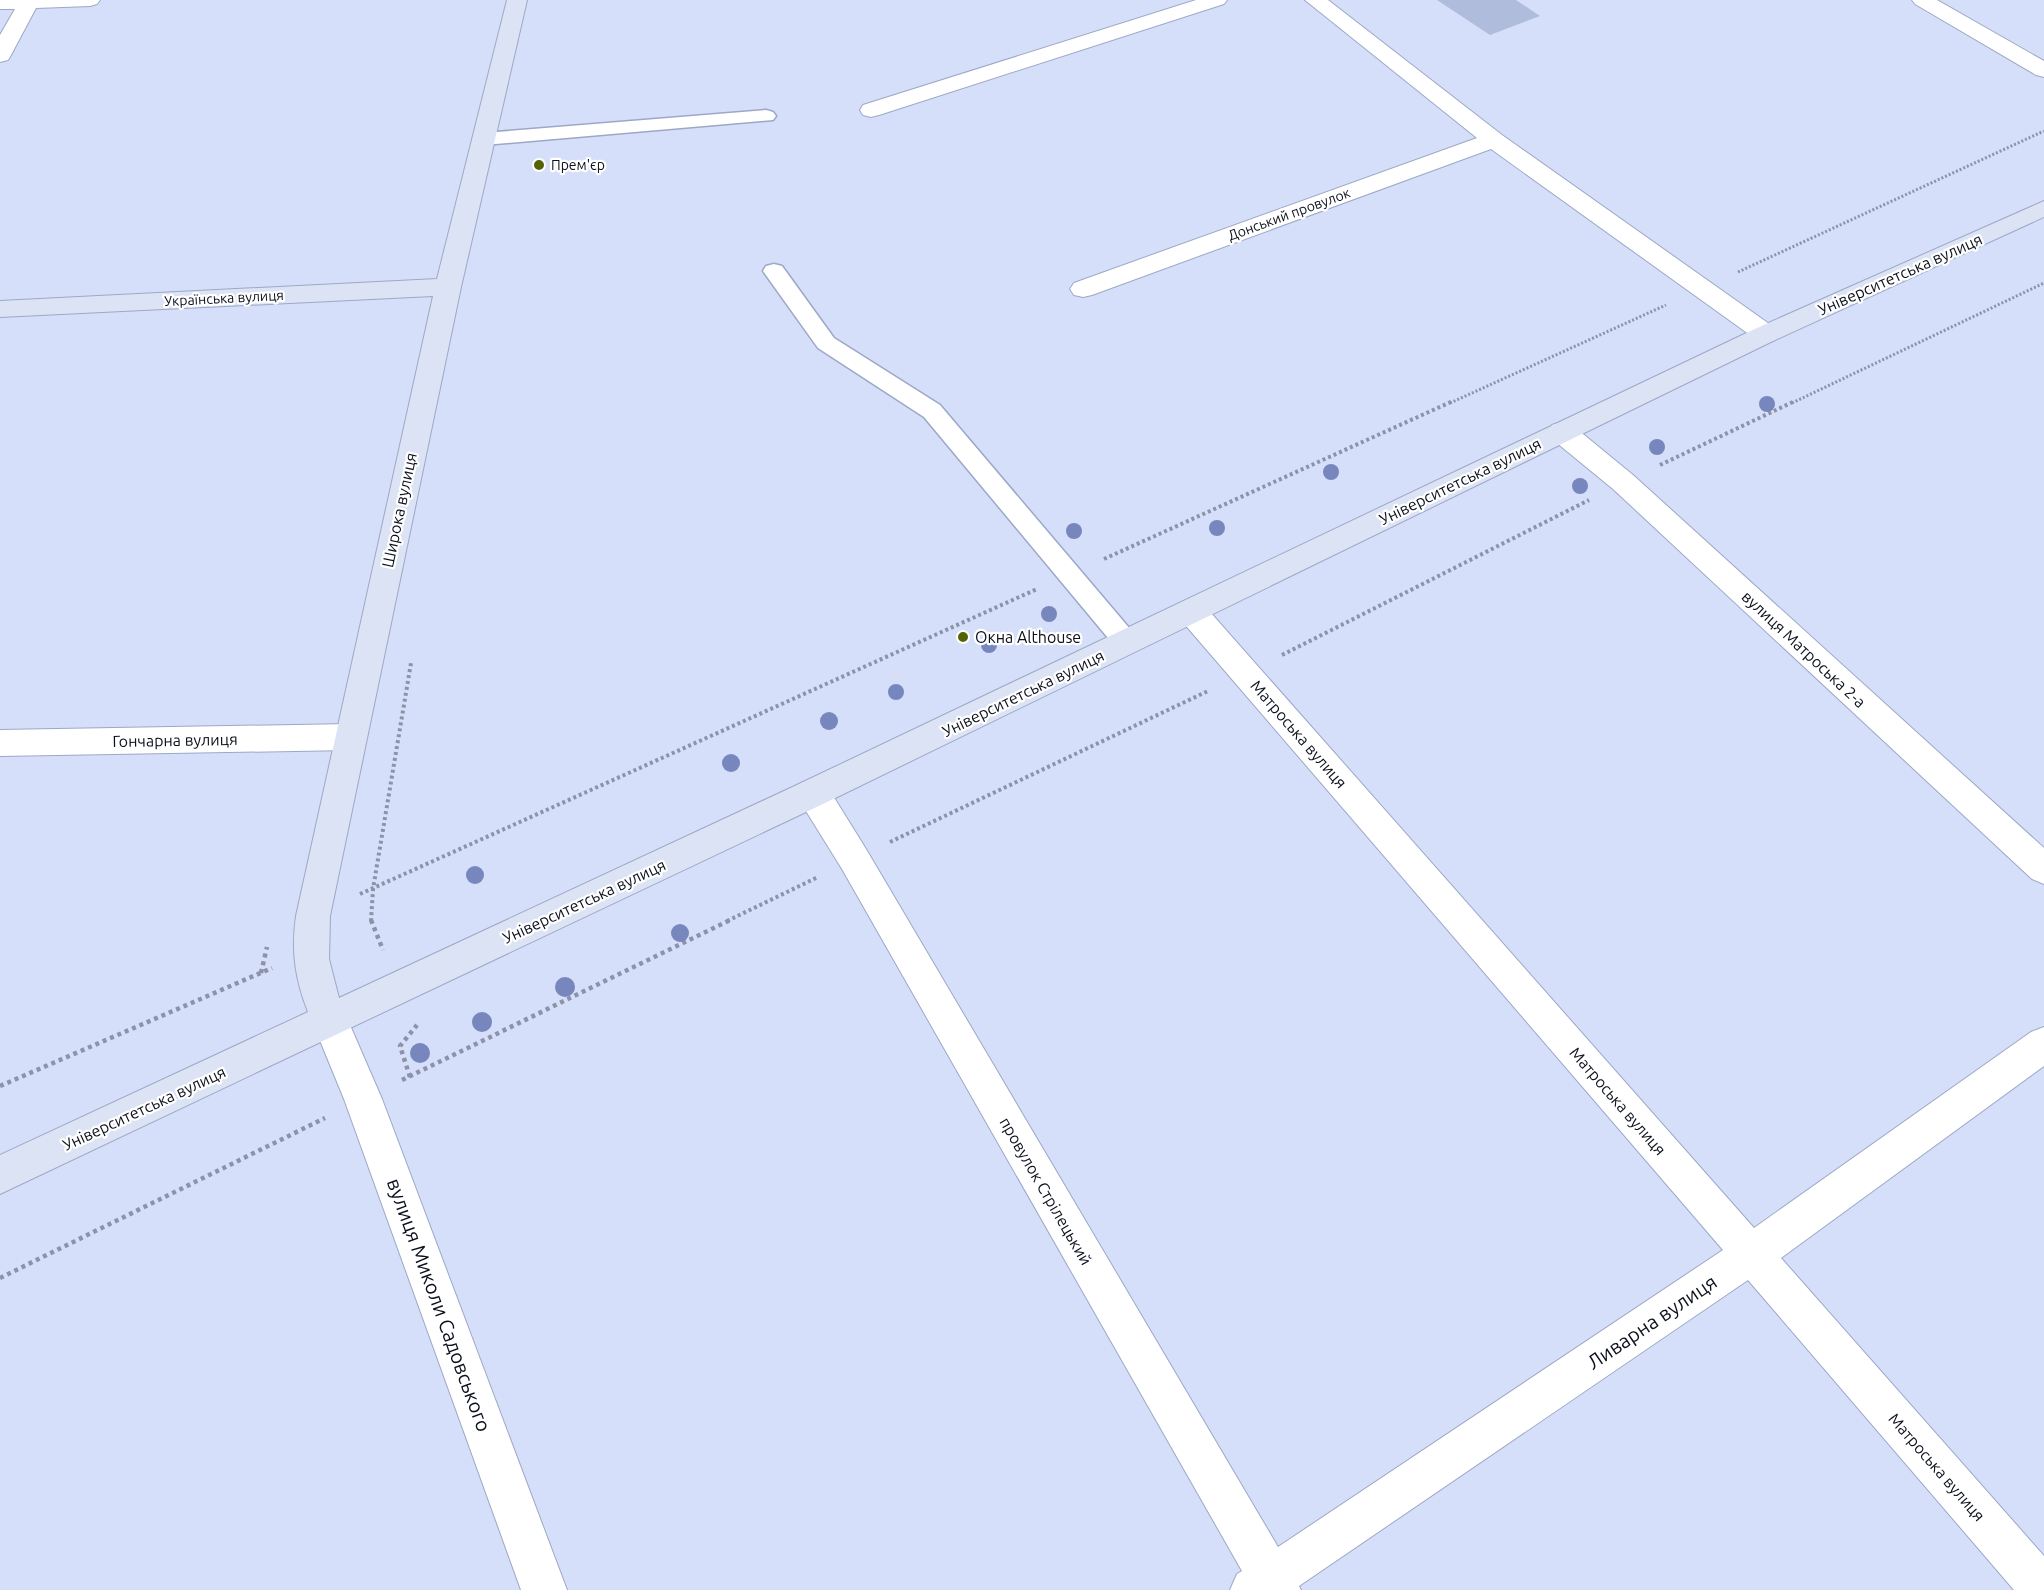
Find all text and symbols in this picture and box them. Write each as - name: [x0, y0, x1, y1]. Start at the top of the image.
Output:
- place label: Прем'єр: [551, 157, 605, 173]
- marker: Прем'єр: [532, 158, 546, 172]
- street label: Донський провулок: [1226, 184, 1352, 244]
- street label: Університетська вулиця: [1815, 230, 1985, 318]
- street label: Українська вулиця: [164, 287, 284, 309]
- street label: Університетська вулиця: [1376, 434, 1544, 528]
- street label: Широка вулиця: [378, 451, 420, 569]
- street label: вулиця Матроська 2-а: [1738, 587, 1870, 711]
- place label: Окна Althouse: [975, 628, 1081, 646]
- marker: Окна Althouse: [956, 630, 970, 644]
- street label: Університетська вулиця: [939, 646, 1107, 740]
- street label: Матроська вулиця: [1247, 676, 1351, 792]
- street label: Гончарна вулиця: [112, 730, 238, 750]
- street label: Університетська вулиця: [500, 855, 668, 947]
- street label: Матроська вулиця: [1566, 1043, 1670, 1159]
- street label: Університетська вулиця: [60, 1062, 228, 1154]
- street label: провулок Стрілецький: [996, 1114, 1096, 1268]
- street label: вулиця Миколи Садовського: [383, 1175, 496, 1435]
- street label: Ливарна вулиця: [1582, 1270, 1721, 1373]
- street label: Матроська вулиця: [1885, 1409, 1989, 1525]

